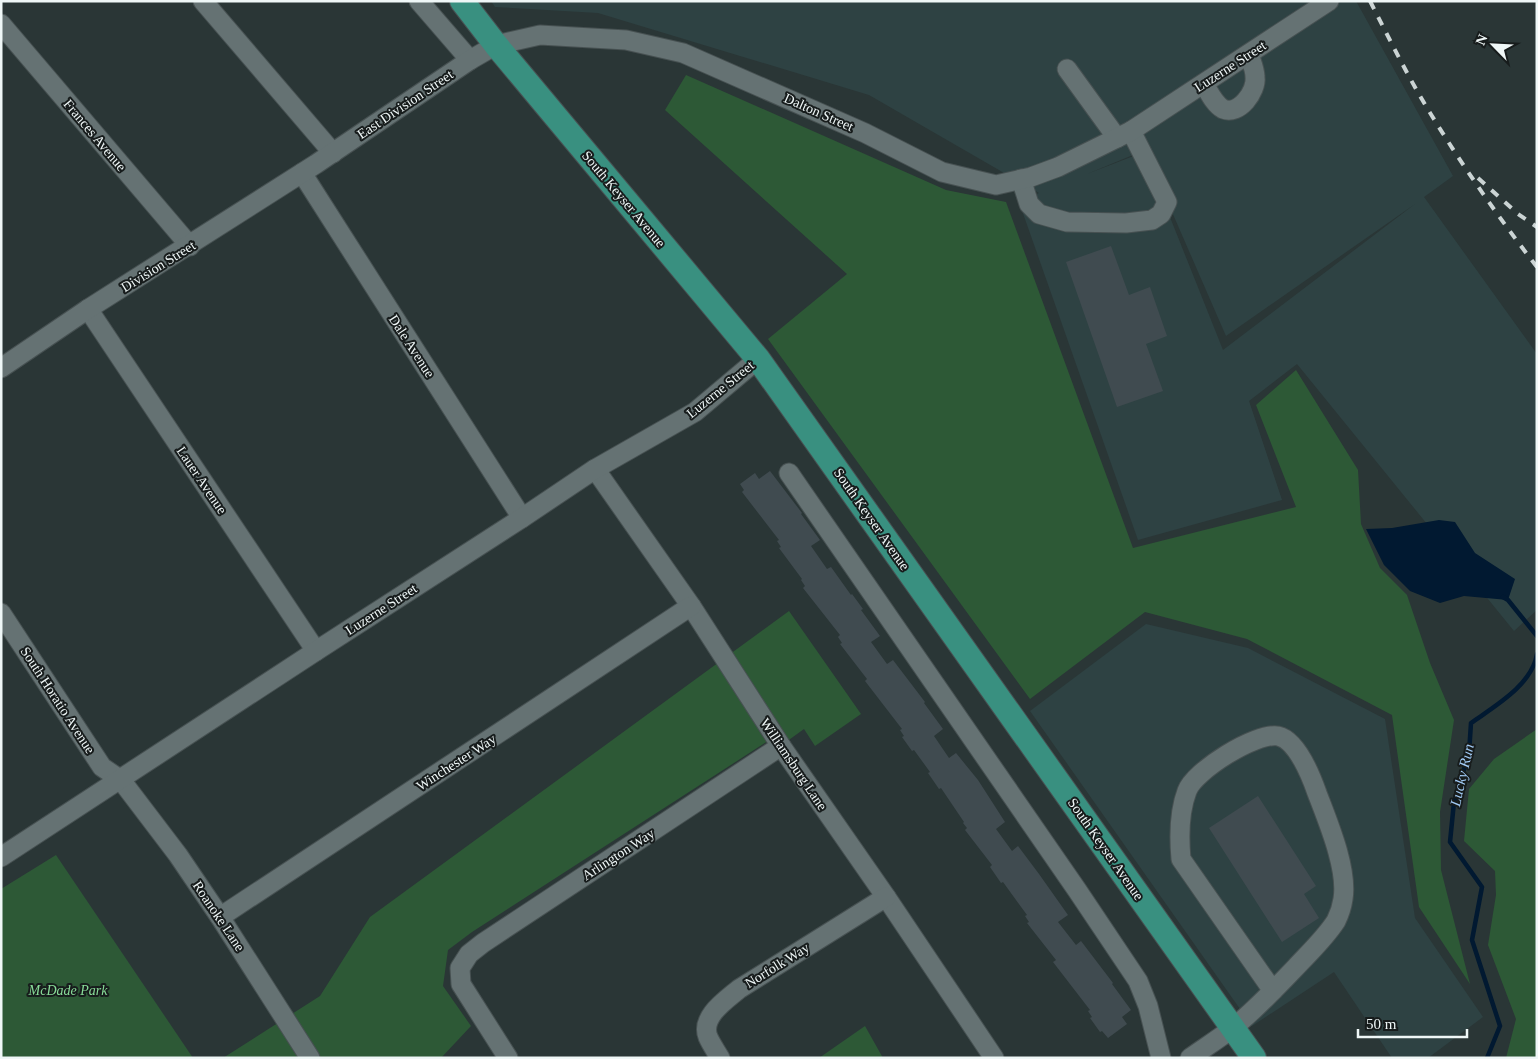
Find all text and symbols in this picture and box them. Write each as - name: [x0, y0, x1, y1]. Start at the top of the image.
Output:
- north arrow: [1468, 20, 1518, 70]
- text: N: [1473, 32, 1490, 48]
- street label: Luzerne Street: [1192, 38, 1269, 95]
- street label: East Division Street: [355, 67, 456, 142]
- street label: Dalton Street: [782, 91, 856, 134]
- street label: Frances Avenue: [60, 97, 129, 174]
- street label: South Keyser Avenue: [579, 148, 668, 251]
- street label: Division Street: [119, 238, 198, 295]
- street label: Dale Avenue: [386, 312, 437, 380]
- street label: Luzerne Street: [684, 358, 757, 421]
- street label: Lauer Avenue: [174, 444, 230, 517]
- street label: South Keyser Avenue: [831, 465, 912, 573]
- street label: Luzerne Street: [343, 581, 420, 638]
- street label: South Horatio Avenue: [17, 644, 98, 756]
- street label: Williamsburg Lane: [757, 715, 830, 813]
- street label: Winchester Way: [414, 731, 499, 794]
- water label: Lucky Run: [1447, 742, 1477, 809]
- street label: South Keyser Avenue: [1065, 795, 1146, 903]
- street label: Arlington Way: [579, 826, 657, 883]
- street label: Roanoke Lane: [190, 878, 248, 954]
- street label: Norfolk Way: [742, 940, 812, 991]
- park label: McDade Park: [28, 983, 108, 998]
- scale bar: [1358, 1006, 1467, 1038]
- text: 50 m: [1366, 1016, 1397, 1032]

